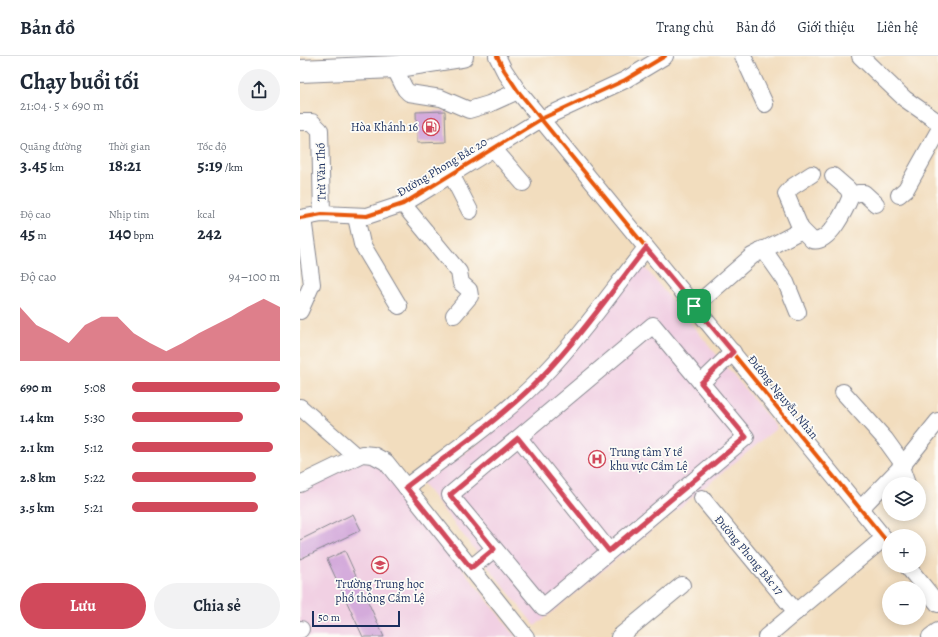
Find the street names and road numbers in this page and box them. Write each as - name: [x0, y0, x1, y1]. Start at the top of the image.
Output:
- street label: Đường Phong Bắc 20: [394, 134, 490, 200]
- street label: Trừ Văn Thố: [312, 143, 330, 201]
- street label: Đường Nguyễn Nhàn: [744, 352, 822, 443]
- street label: Đường Phong Bắc 17: [711, 512, 788, 599]

